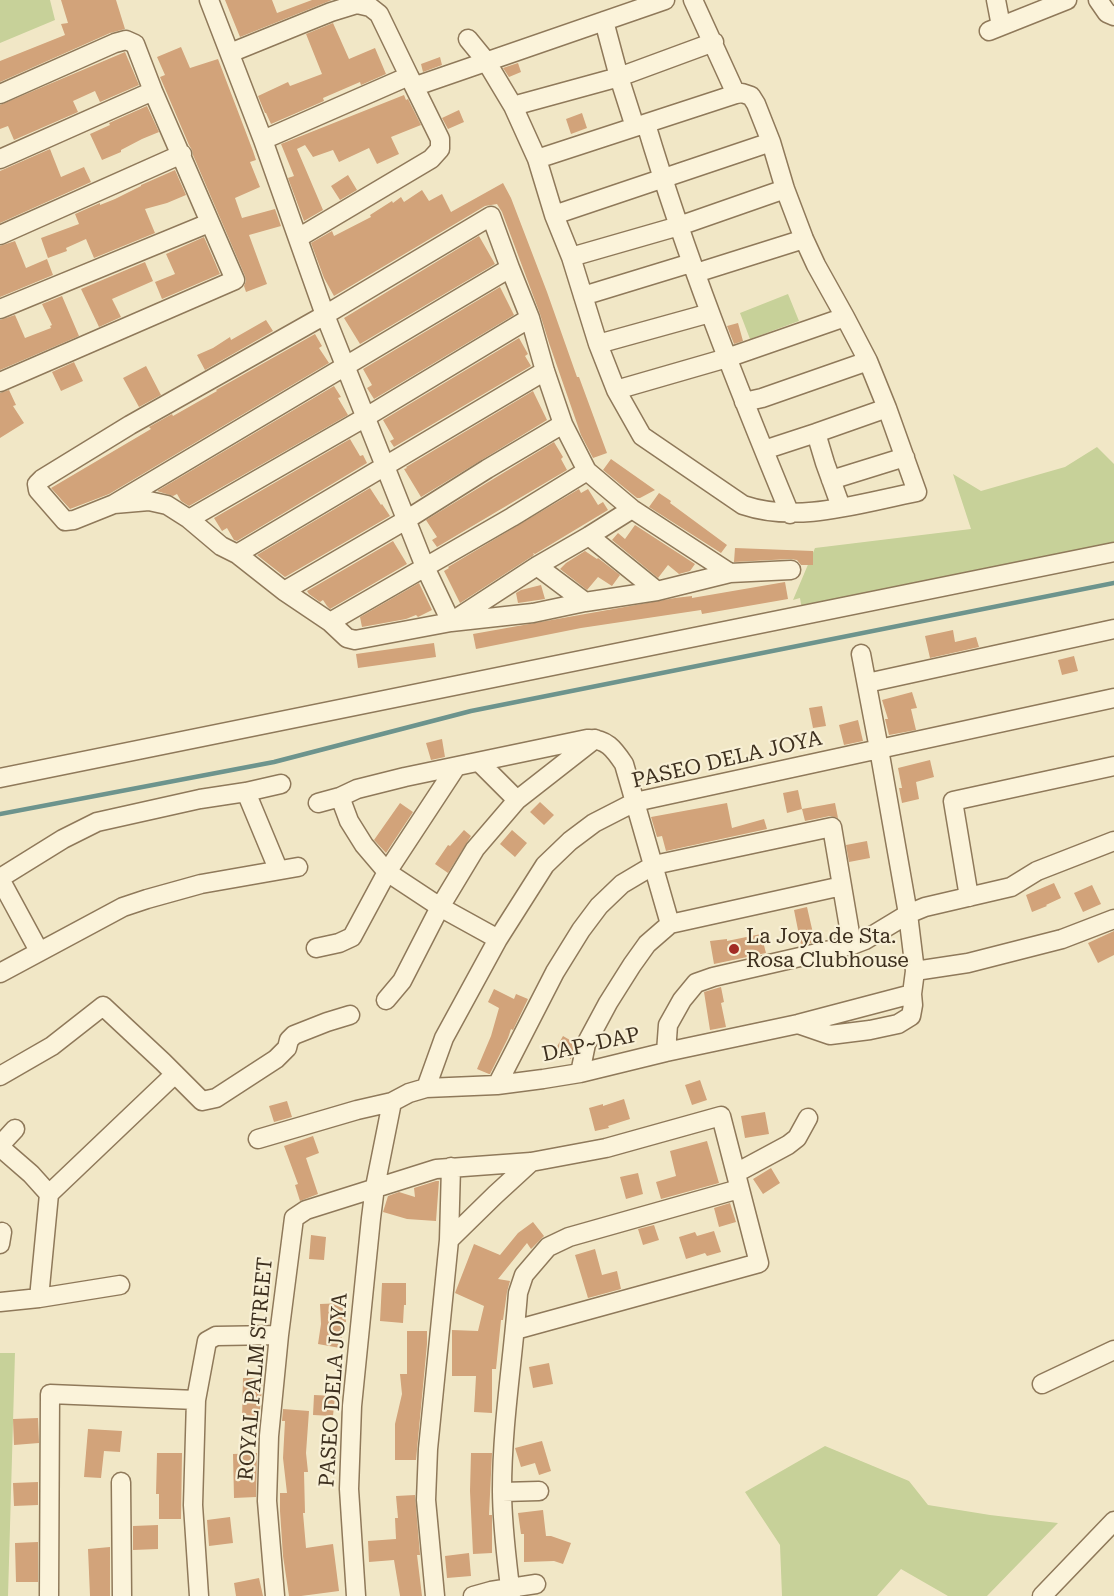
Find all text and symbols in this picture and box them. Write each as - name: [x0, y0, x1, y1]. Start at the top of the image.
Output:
- street label: PASEO DELA JOYA: [629, 726, 825, 794]
- place label: La Joya de Sta. Rosa Clubhouse: [746, 924, 909, 974]
- marker: La Joya de Sta. Rosa Clubhouse: [727, 942, 741, 956]
- street label: DAP~DAP: [540, 1022, 642, 1068]
- street label: ROYAL PALM STREET: [234, 1256, 278, 1482]
- street label: PASEO DELA JOYA: [315, 1292, 353, 1488]

